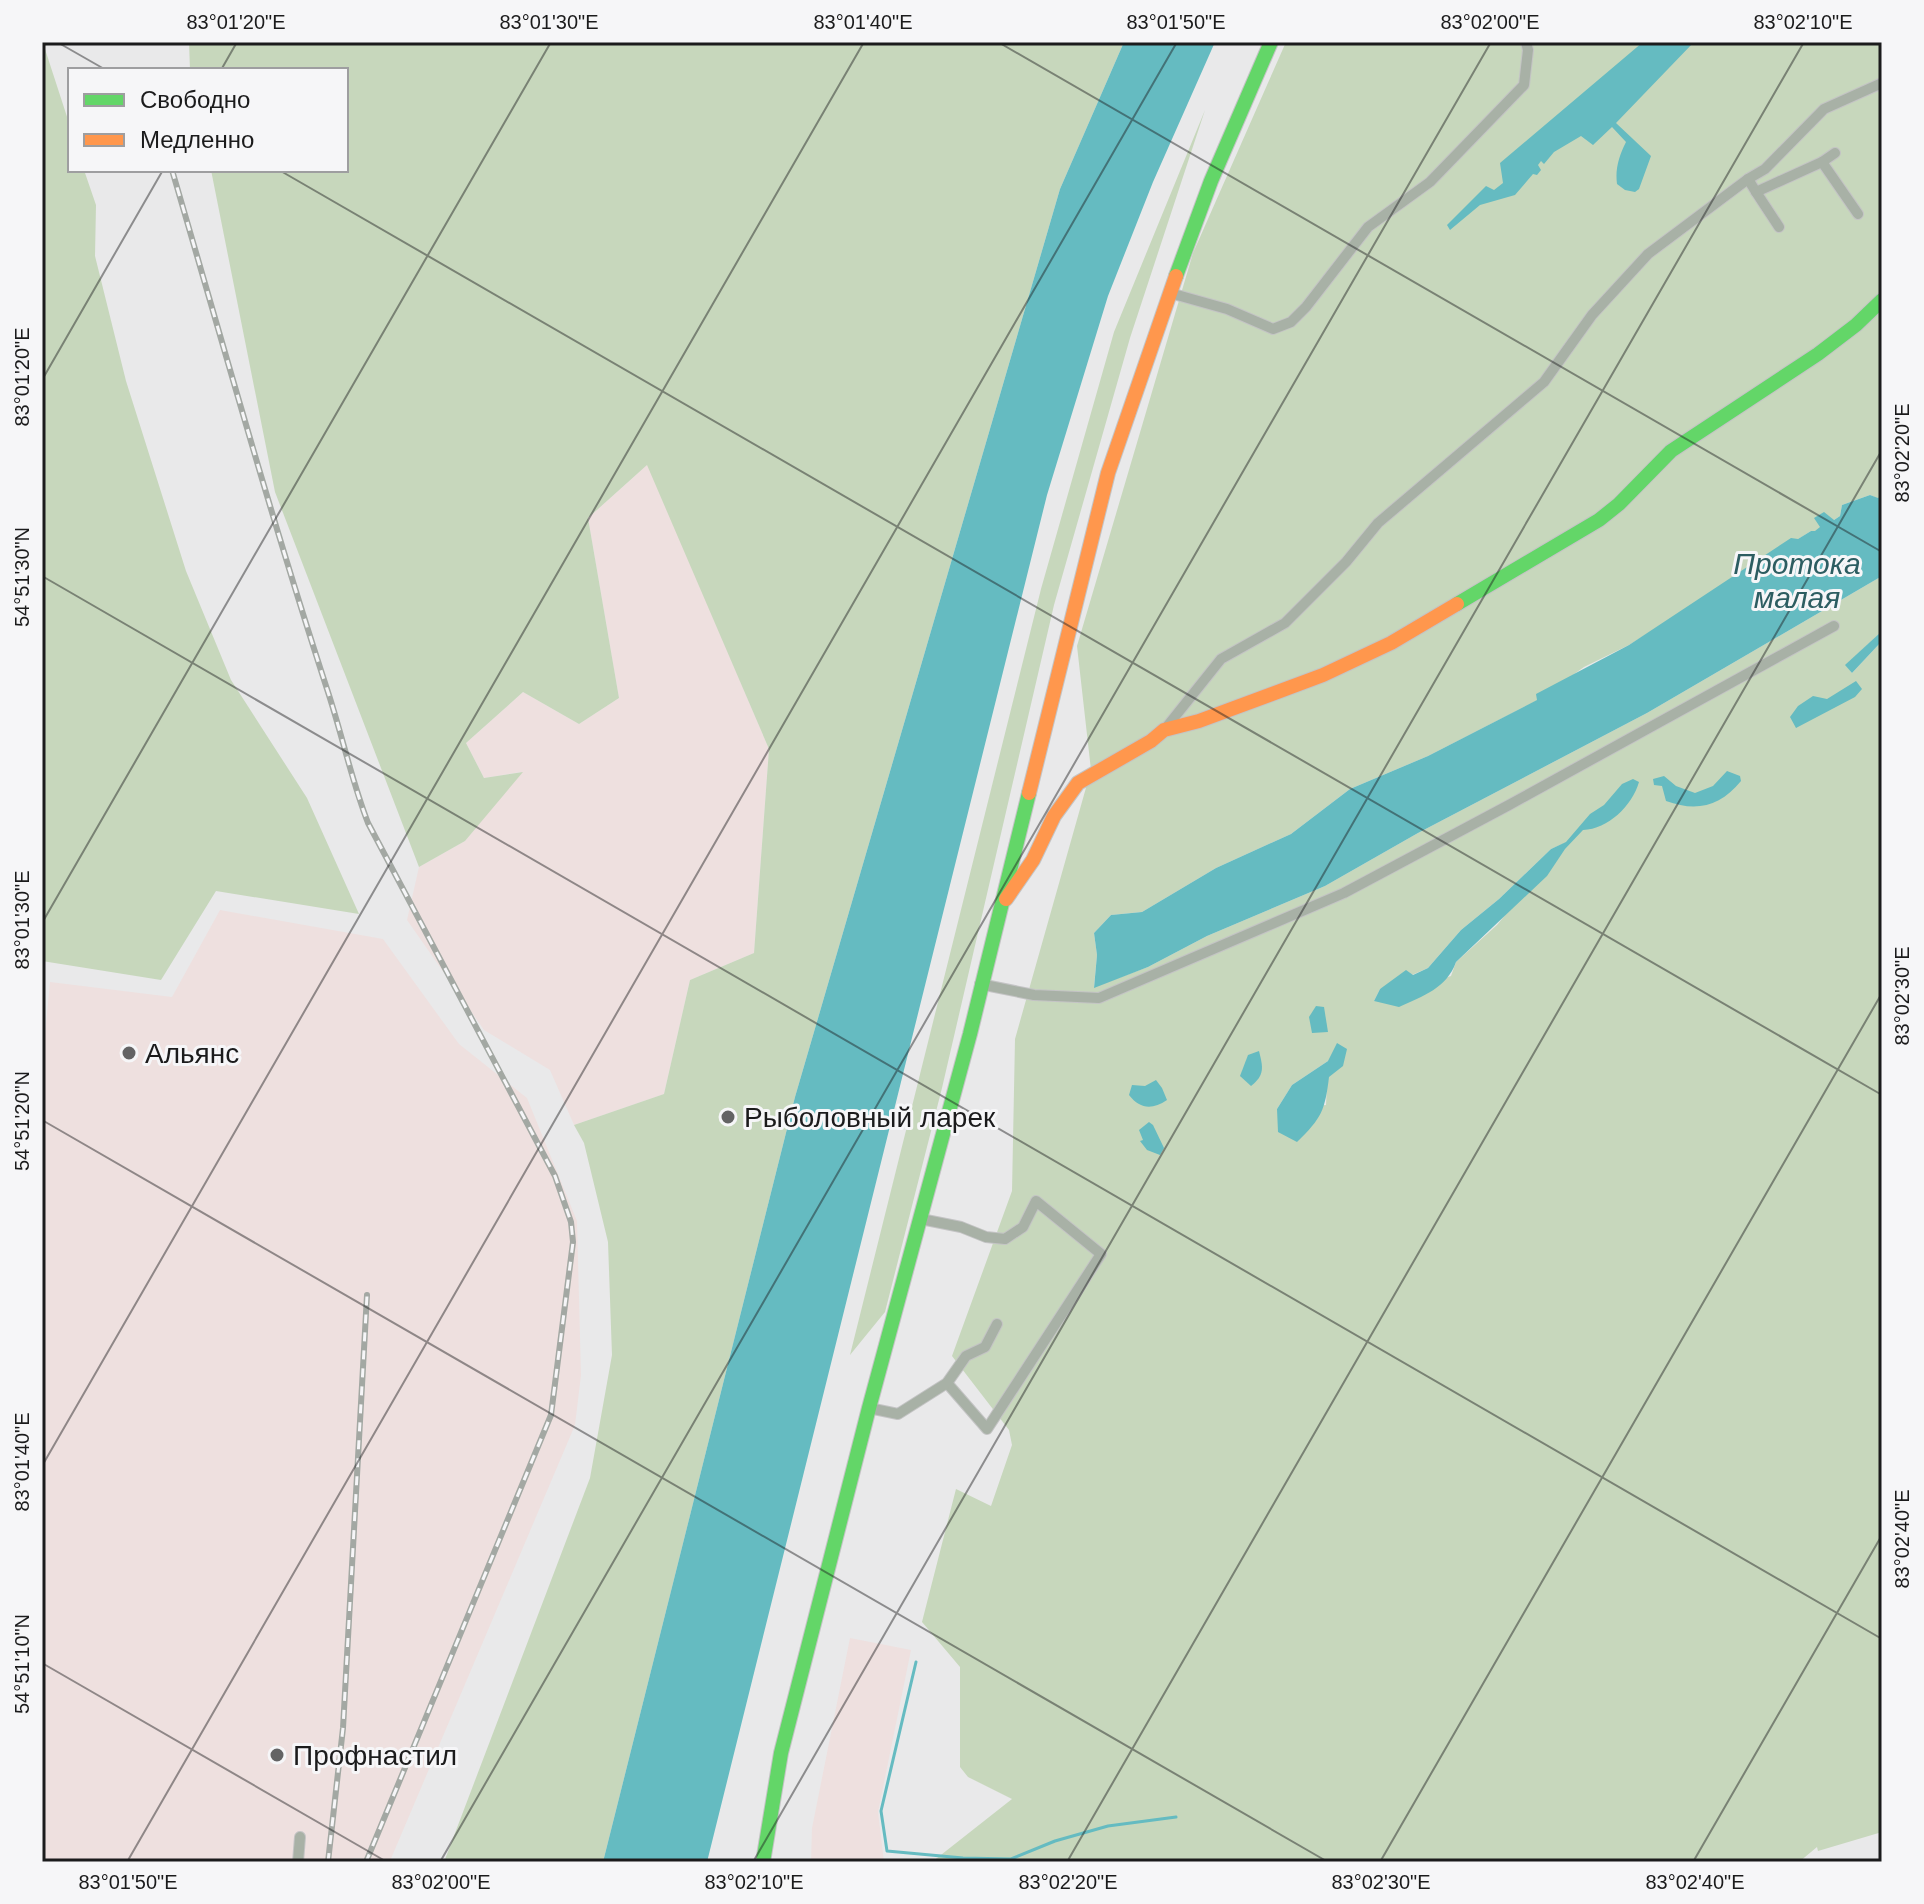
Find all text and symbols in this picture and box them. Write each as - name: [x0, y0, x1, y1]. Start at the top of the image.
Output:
- text: 83°01'20"E: [187, 11, 286, 33]
- text: 83°01'30"E: [500, 11, 599, 33]
- text: 83°01'40"E: [814, 11, 913, 33]
- text: 83°01'50"E: [1127, 11, 1226, 33]
- text: 83°02'00"E: [1441, 11, 1540, 33]
- text: 83°02'10"E: [1754, 11, 1853, 33]
- legend: [68, 68, 348, 172]
- text: Свободно: [140, 86, 250, 113]
- text: Медленно: [140, 126, 254, 153]
- text: 83°01'20"E: [11, 328, 33, 427]
- text: 83°02'20"E: [1891, 404, 1913, 503]
- text: 54°51'30"N: [11, 527, 33, 627]
- water label: Протока малая: [1733, 547, 1861, 614]
- text: 83°01'30"E: [11, 871, 33, 970]
- text: 83°02'30"E: [1891, 947, 1913, 1046]
- place label: Альянс: [145, 1038, 239, 1069]
- marker: Альянс: [120, 1044, 138, 1062]
- text: 54°51'20"N: [11, 1071, 33, 1171]
- place label: Рыболовный ларек: [744, 1102, 996, 1133]
- marker: Рыболовный ларек: [719, 1108, 737, 1126]
- text: 83°01'40"E: [11, 1413, 33, 1512]
- text: 83°02'40"E: [1891, 1490, 1913, 1589]
- text: 54°51'10"N: [11, 1614, 33, 1714]
- place label: Профнастил: [293, 1740, 457, 1771]
- marker: Профнастил: [268, 1746, 286, 1764]
- text: 83°01'50"E: [79, 1871, 178, 1893]
- text: 83°02'00"E: [392, 1871, 491, 1893]
- text: 83°02'10"E: [705, 1871, 804, 1893]
- text: 83°02'20"E: [1019, 1871, 1118, 1893]
- text: 83°02'30"E: [1332, 1871, 1431, 1893]
- text: 83°02'40"E: [1646, 1871, 1745, 1893]

